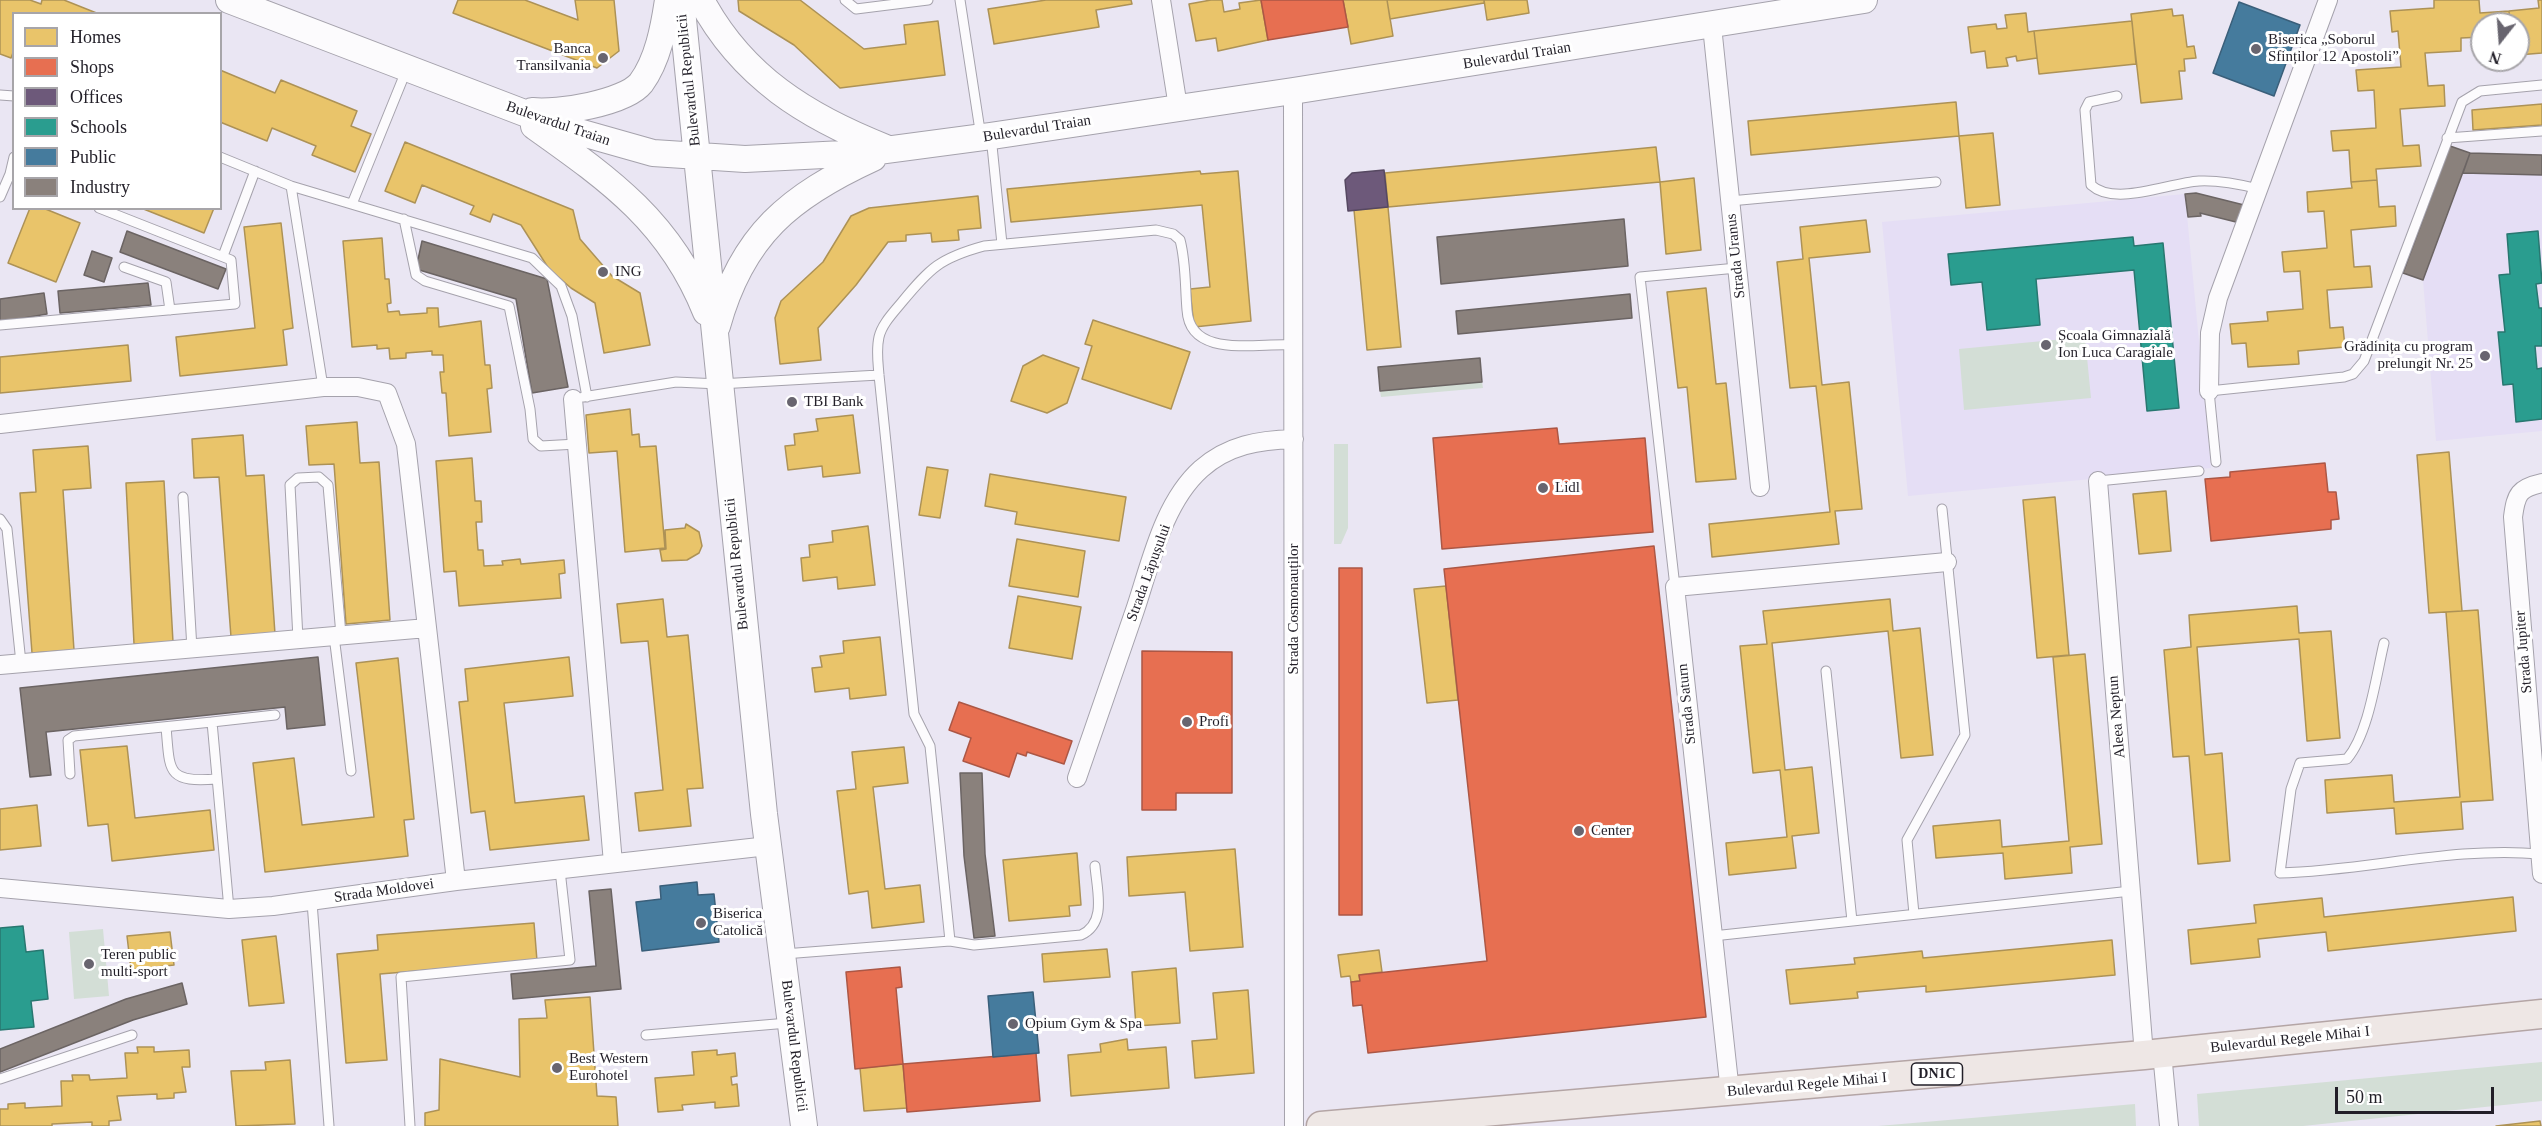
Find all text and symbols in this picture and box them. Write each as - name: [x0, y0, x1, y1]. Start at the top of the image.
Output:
- legend: [12, 12, 222, 210]
- north arrow: [2470, 12, 2530, 72]
- street label: Bulevardul Republicii: [673, 13, 705, 147]
- text: Homes: [70, 27, 121, 47]
- place label: Biserica „Soborul Sfinților 12 Apostoli”: [2268, 31, 2399, 66]
- street label: Bulevardul Traian: [1462, 39, 1572, 73]
- place label: Banca Transilvania: [517, 40, 591, 75]
- marker: Biserica „Soborul Sfinților 12 Apostoli”: [2249, 42, 2263, 56]
- text: N: [2487, 48, 2503, 68]
- marker: Banca Transilvania: [596, 51, 610, 65]
- text: Shops: [70, 57, 114, 77]
- text: Offices: [70, 87, 123, 107]
- street label: Bulevardul Traian: [504, 98, 612, 150]
- street label: Bulevardul Traian: [982, 112, 1092, 146]
- text: Schools: [70, 117, 127, 137]
- text: Public: [70, 147, 116, 167]
- text: Industry: [70, 177, 130, 197]
- street label: Strada Uranus: [1723, 213, 1749, 299]
- place label: ING: [615, 263, 642, 281]
- marker: ING: [596, 265, 610, 279]
- place label: Școala Gimnazială Ion Luca Caragiale: [2058, 327, 2173, 362]
- marker: Școala Gimnazială Ion Luca Caragiale: [2039, 338, 2053, 352]
- place label: Grădinița cu program prelungit Nr. 25: [2344, 338, 2473, 373]
- marker: Grădinița cu program prelungit Nr. 25: [2478, 349, 2492, 363]
- place label: TBI Bank: [804, 393, 864, 411]
- marker: TBI Bank: [785, 395, 799, 409]
- place label: Lidl: [1555, 479, 1580, 497]
- marker: Lidl: [1536, 481, 1550, 495]
- street label: Bulevardul Republicii: [721, 497, 753, 631]
- street label: Strada Lăpușului: [1123, 522, 1175, 624]
- street label: Strada Cosmonauților: [1285, 543, 1303, 675]
- street label: Strada Jupiter: [2511, 610, 2537, 694]
- street label: Strada Saturn: [1674, 663, 1700, 745]
- street label: Aleea Neptun: [2104, 675, 2130, 759]
- place label: Profi: [1199, 713, 1229, 731]
- marker: Profi: [1180, 715, 1194, 729]
- place label: Center: [1591, 822, 1631, 840]
- marker: Center: [1572, 824, 1586, 838]
- street label: Strada Moldovei: [333, 875, 435, 907]
- place label: Biserica Catolică: [713, 905, 763, 940]
- marker: Biserica Catolică: [694, 916, 708, 930]
- place label: Teren public multi-sport: [101, 946, 176, 981]
- marker: Teren public multi-sport: [82, 957, 96, 971]
- street label: Bulevardul Republicii: [777, 979, 811, 1113]
- place label: Opium Gym & Spa: [1025, 1015, 1142, 1033]
- marker: Opium Gym & Spa: [1006, 1017, 1020, 1031]
- street label: Bulevardul Regele Mihai I: [2209, 1023, 2371, 1057]
- place label: Best Western Eurohotel: [569, 1050, 648, 1085]
- marker: Best Western Eurohotel: [550, 1061, 564, 1075]
- road number: DN1C: [1912, 1063, 1962, 1085]
- street label: Bulevardul Regele Mihai I: [1726, 1069, 1888, 1101]
- scale bar: [2338, 1075, 2497, 1113]
- text: 50 m: [2346, 1087, 2383, 1107]

